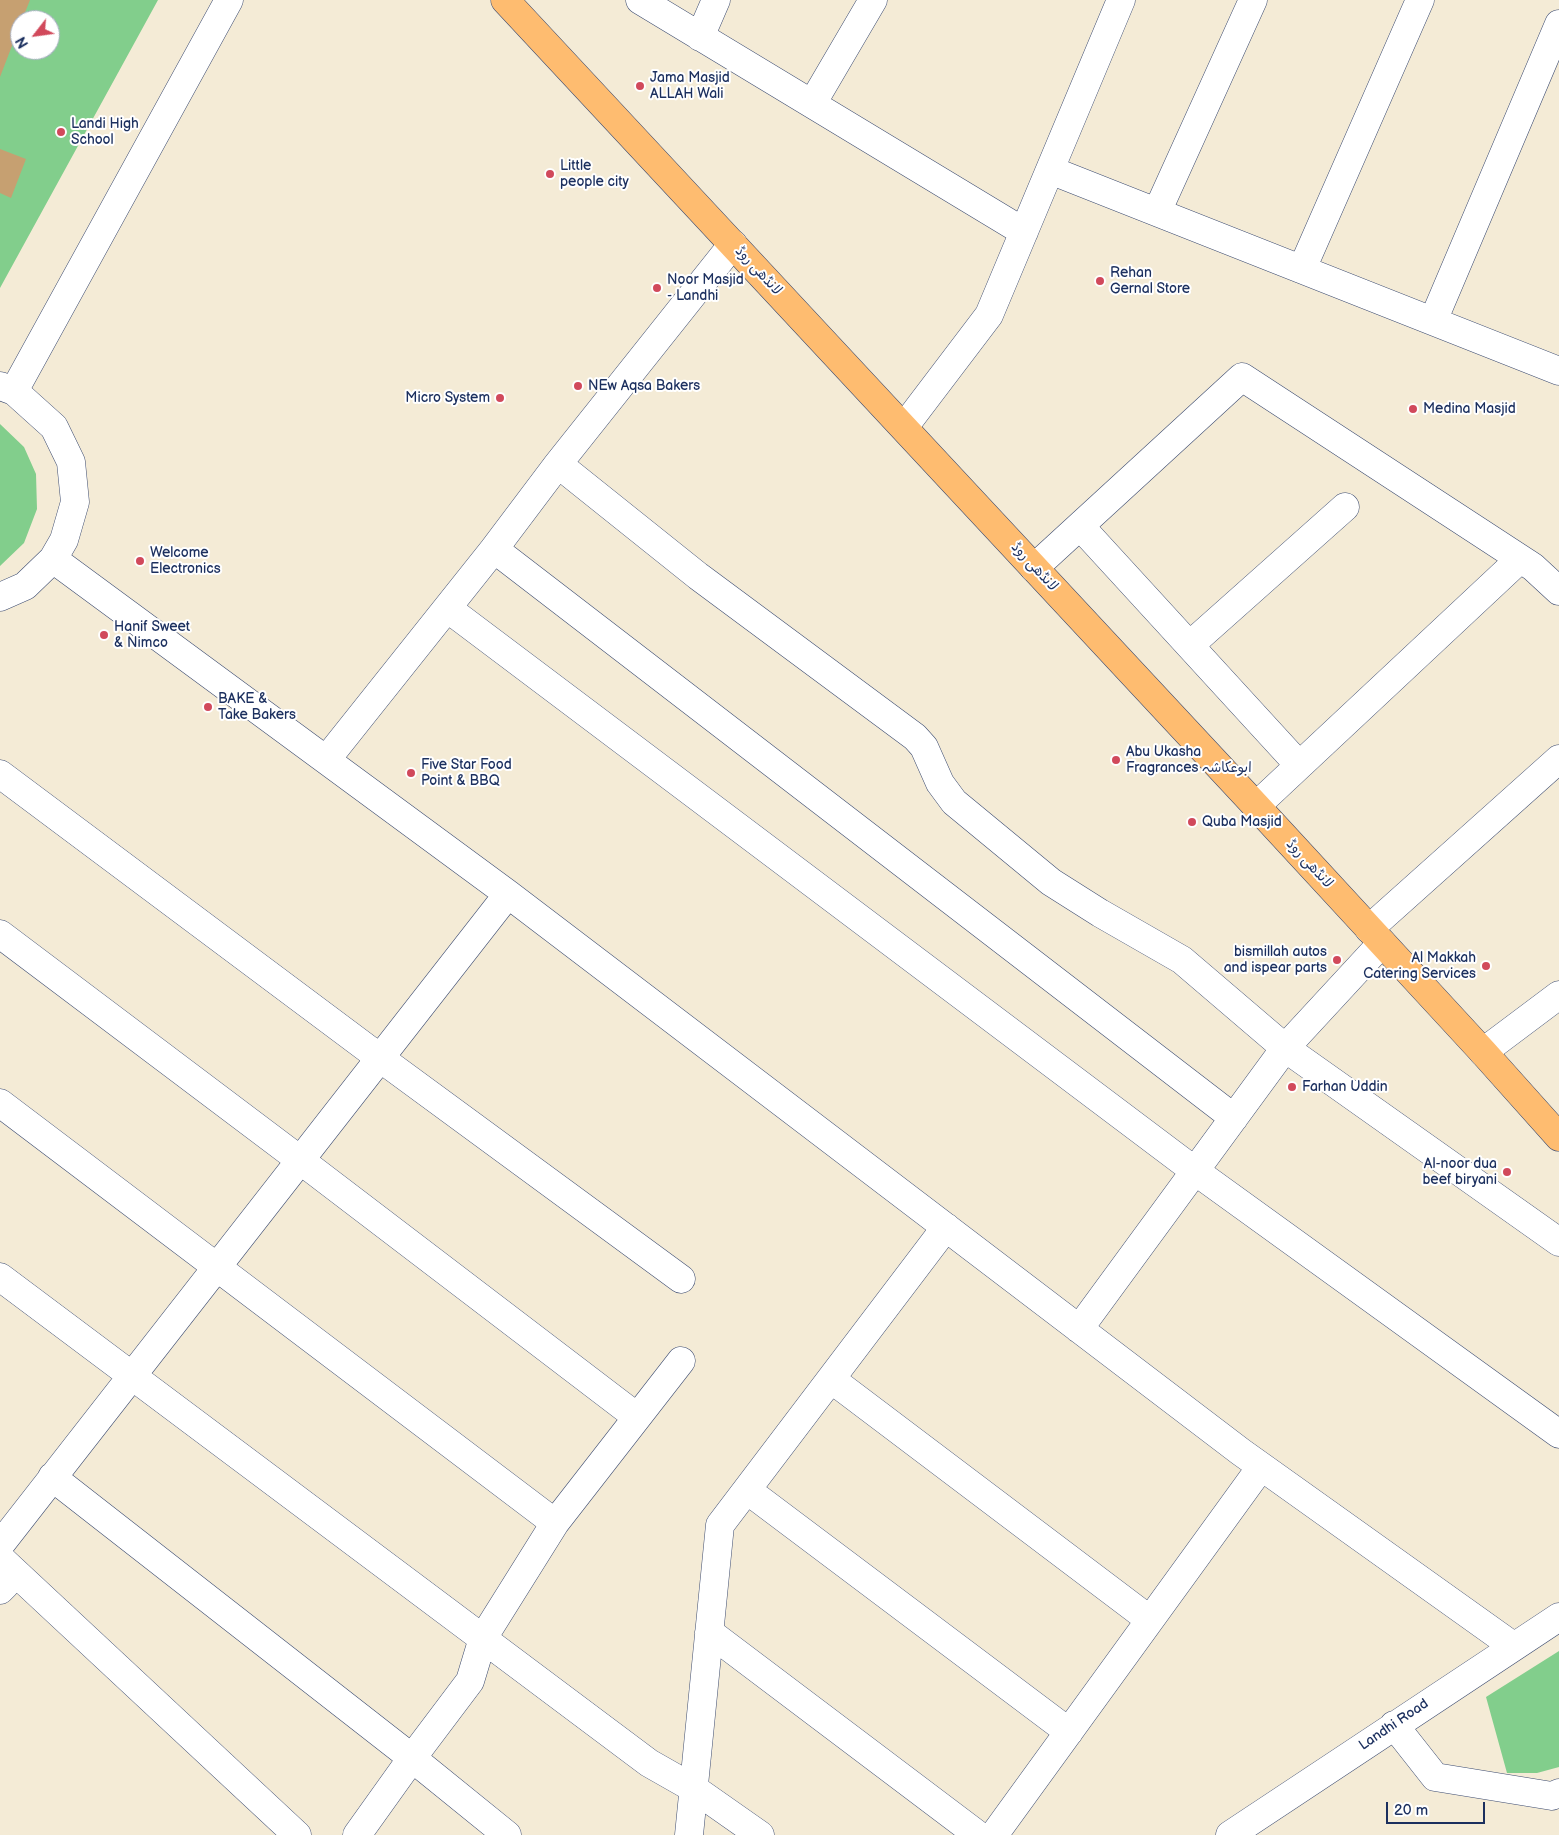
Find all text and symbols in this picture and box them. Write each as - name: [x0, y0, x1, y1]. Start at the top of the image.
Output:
- north arrow: [10, 10, 60, 60]
- text: N: [12, 33, 32, 51]
- place label: Jama Masjid ALLAH Wali: [650, 70, 730, 102]
- marker: Jama Masjid ALLAH Wali: [634, 80, 646, 92]
- place label: Landi High School: [71, 116, 139, 148]
- marker: Landi High School: [55, 126, 67, 138]
- place label: Little people city: [560, 158, 629, 190]
- marker: Little people city: [544, 168, 556, 180]
- street label: لانڈھی روڈ: [731, 243, 785, 299]
- place label: Rehan Gernal Store: [1110, 265, 1190, 298]
- place label: Noor Masjid - Landhi: [667, 272, 744, 304]
- marker: Rehan Gernal Store: [1094, 275, 1106, 287]
- marker: Noor Masjid - Landhi: [651, 282, 663, 294]
- place label: NEw Aqsa Bakers: [588, 378, 700, 394]
- marker: NEw Aqsa Bakers: [572, 380, 584, 392]
- place label: Micro System: [405, 390, 490, 406]
- marker: Micro System: [494, 392, 506, 404]
- place label: Medina Masjid: [1423, 401, 1516, 417]
- marker: Medina Masjid: [1407, 403, 1419, 415]
- street label: لانڈھی روڈ: [1007, 539, 1061, 595]
- place label: Welcome Electronics: [150, 545, 221, 578]
- marker: Welcome Electronics: [134, 555, 146, 567]
- place label: Hanif Sweet & Nimco: [114, 619, 190, 652]
- marker: Hanif Sweet & Nimco: [98, 629, 110, 641]
- place label: BAKE & Take Bakers: [218, 691, 296, 724]
- marker: BAKE & Take Bakers: [202, 701, 214, 713]
- place label: Abu Ukasha Fragrances ابوعکاشہ: [1126, 744, 1252, 776]
- marker: Abu Ukasha Fragrances ابوعکاشہ: [1110, 754, 1122, 766]
- place label: Five Star Food Point & BBQ: [421, 757, 512, 790]
- marker: Five Star Food Point & BBQ: [405, 767, 417, 779]
- place label: Quba Masjid: [1202, 814, 1282, 830]
- marker: Quba Masjid: [1186, 816, 1198, 828]
- street label: لانڈھی روڈ: [1282, 836, 1336, 892]
- place label: bismillah autos and ispear parts: [1224, 944, 1327, 976]
- place label: Al Makkah Catering Services: [1363, 950, 1476, 982]
- marker: bismillah autos and ispear parts: [1331, 954, 1343, 966]
- marker: Al Makkah Catering Services: [1480, 960, 1492, 972]
- place label: Farhan Uddin: [1302, 1079, 1388, 1095]
- marker: Farhan Uddin: [1286, 1081, 1298, 1093]
- place label: Al-noor dua beef biryani: [1422, 1156, 1497, 1188]
- marker: Al-noor dua beef biryani: [1501, 1166, 1513, 1178]
- street label: Landhi Road: [1356, 1696, 1432, 1754]
- scale bar: [1389, 1792, 1488, 1824]
- text: 20 m: [1394, 1801, 1428, 1820]

